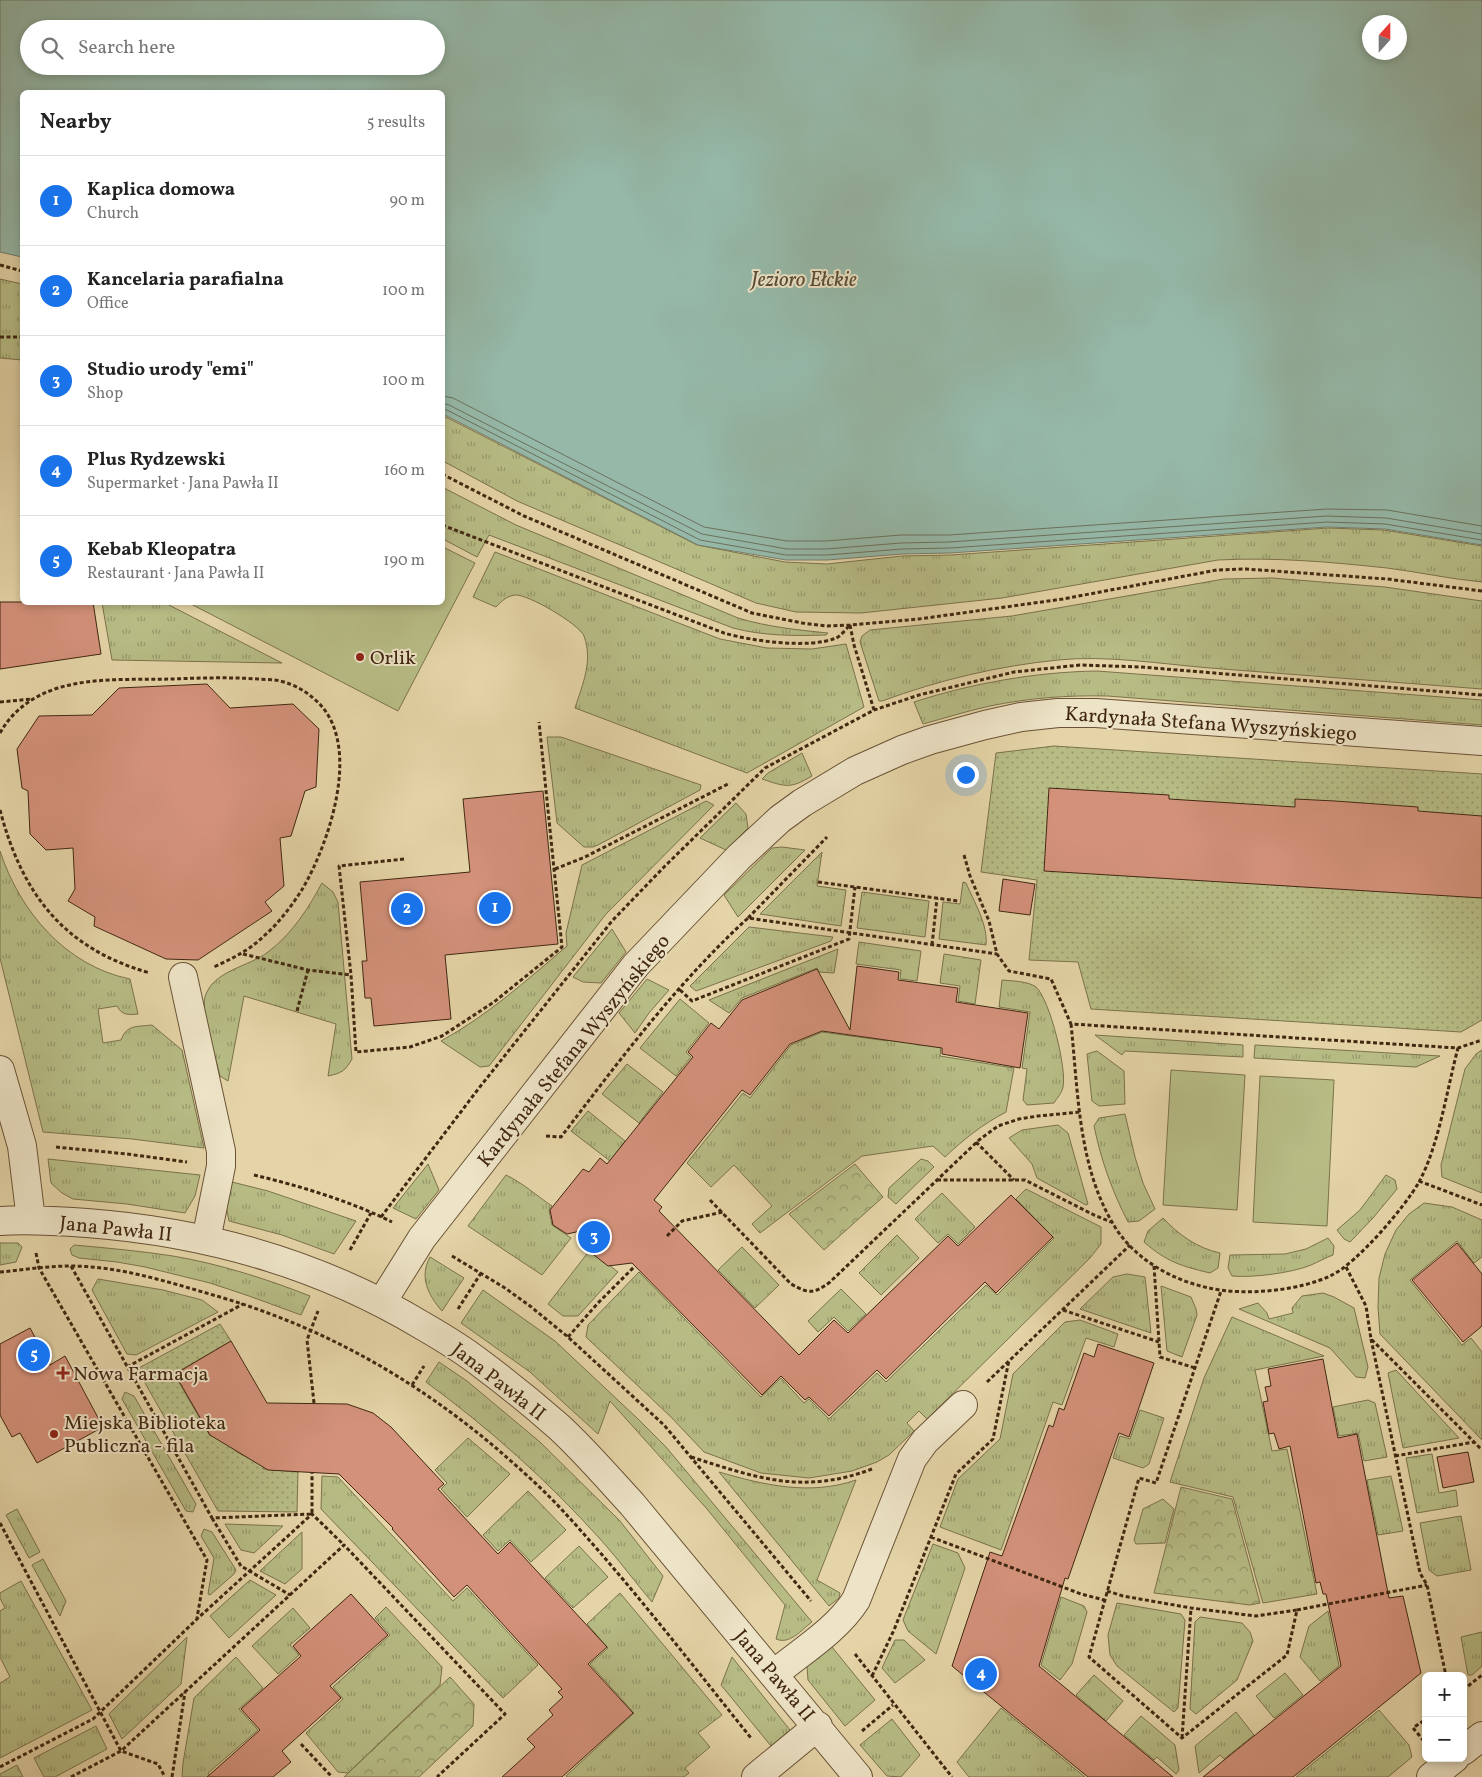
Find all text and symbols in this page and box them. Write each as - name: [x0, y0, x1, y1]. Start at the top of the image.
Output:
- north arrow: [1362, 15, 1407, 60]
- search box: [20, 20, 445, 75]
- icon: search: [38, 34, 66, 62]
- text: Search here: [78, 35, 175, 61]
- text: Nearby: [40, 108, 111, 137]
- text: 5 results: [367, 112, 425, 134]
- text: Kaplica domowa: [87, 177, 235, 203]
- text: 1: [53, 190, 59, 212]
- text: 90 m: [389, 190, 425, 212]
- text: Church: [87, 203, 139, 225]
- water label: Jezioro Ełckie: [749, 266, 857, 295]
- text: Kancelaria parafialna: [87, 267, 284, 293]
- text: 2: [52, 280, 60, 302]
- text: 100 m: [382, 280, 425, 302]
- text: Office: [87, 293, 129, 315]
- text: Studio urody "emi": [87, 357, 254, 383]
- text: 3: [52, 370, 60, 392]
- text: 100 m: [382, 370, 425, 392]
- text: Shop: [87, 383, 123, 405]
- text: Plus Rydzewski: [87, 447, 226, 473]
- text: 4: [51, 460, 61, 482]
- text: 160 m: [384, 460, 425, 482]
- text: Supermarket · Jana Pawła II: [87, 473, 279, 495]
- text: Kebab Kleopatra: [87, 537, 236, 563]
- text: 5: [52, 550, 60, 572]
- text: 190 m: [383, 550, 425, 572]
- text: Restaurant · Jana Pawła II: [87, 563, 264, 585]
- place label: Orlik: [370, 645, 416, 673]
- marker: Orlik: [354, 651, 366, 663]
- street label: Kardynała Stefana Wyszyńskiego: [1064, 701, 1358, 749]
- your location: [953, 762, 979, 788]
- pin: 1: [479, 889, 511, 927]
- pin: 2: [391, 890, 423, 928]
- street label: Kardynała Stefana Wyszyńskiego: [472, 929, 677, 1174]
- street label: Jana Pawła II: [58, 1210, 173, 1250]
- pin: 3: [578, 1218, 610, 1256]
- pin: 5: [18, 1336, 50, 1374]
- street label: Jana Pawła II: [445, 1337, 551, 1428]
- place label: Nowa Farmacja: [73, 1361, 209, 1389]
- marker: Nowa Farmacja: [57, 1367, 69, 1379]
- place label: Miejska Biblioteka Publiczna - fila: [64, 1410, 226, 1461]
- marker: Miejska Biblioteka Publiczna - fila: [48, 1428, 60, 1440]
- street label: Jana Pawła II: [726, 1624, 821, 1729]
- pin: 4: [965, 1655, 997, 1693]
- map controls: [1422, 1672, 1467, 1762]
- button: +: [1422, 1672, 1467, 1717]
- button: −: [1422, 1717, 1467, 1762]

